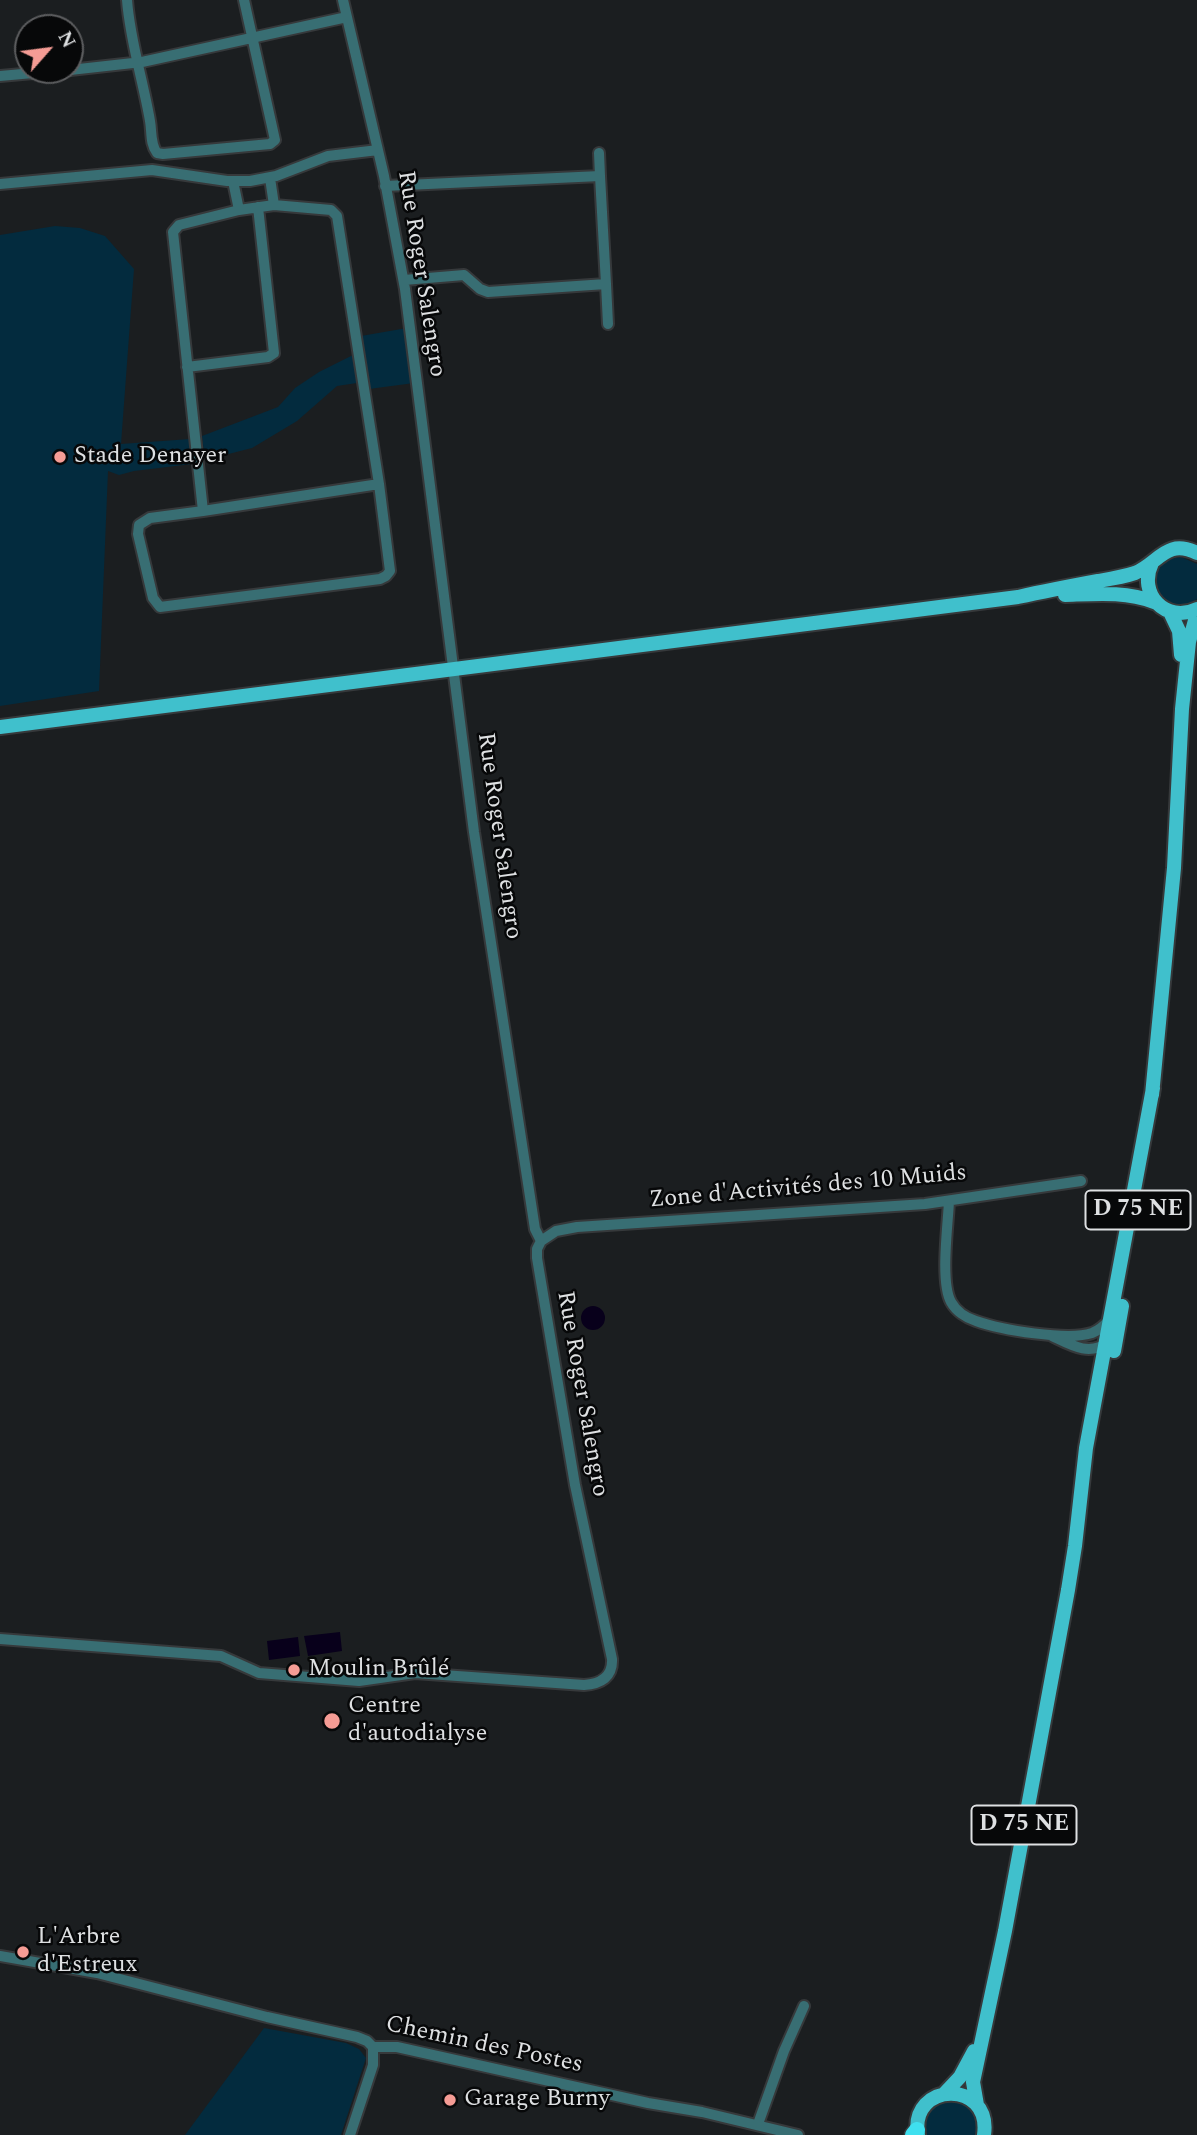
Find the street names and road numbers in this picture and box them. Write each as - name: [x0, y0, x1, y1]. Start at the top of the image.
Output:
- street label: Rue Roger Salengro: [389, 169, 451, 379]
- street label: Rue Roger Salengro: [469, 731, 527, 941]
- street label: Zone d'Activités des 10 Muids: [648, 1160, 968, 1216]
- road number: D 75 NE: [1086, 1190, 1190, 1230]
- street label: Rue Roger Salengro: [549, 1289, 613, 1499]
- road number: D 75 NE: [972, 1806, 1076, 1844]
- street label: Chemin des Postes: [383, 2011, 585, 2081]

